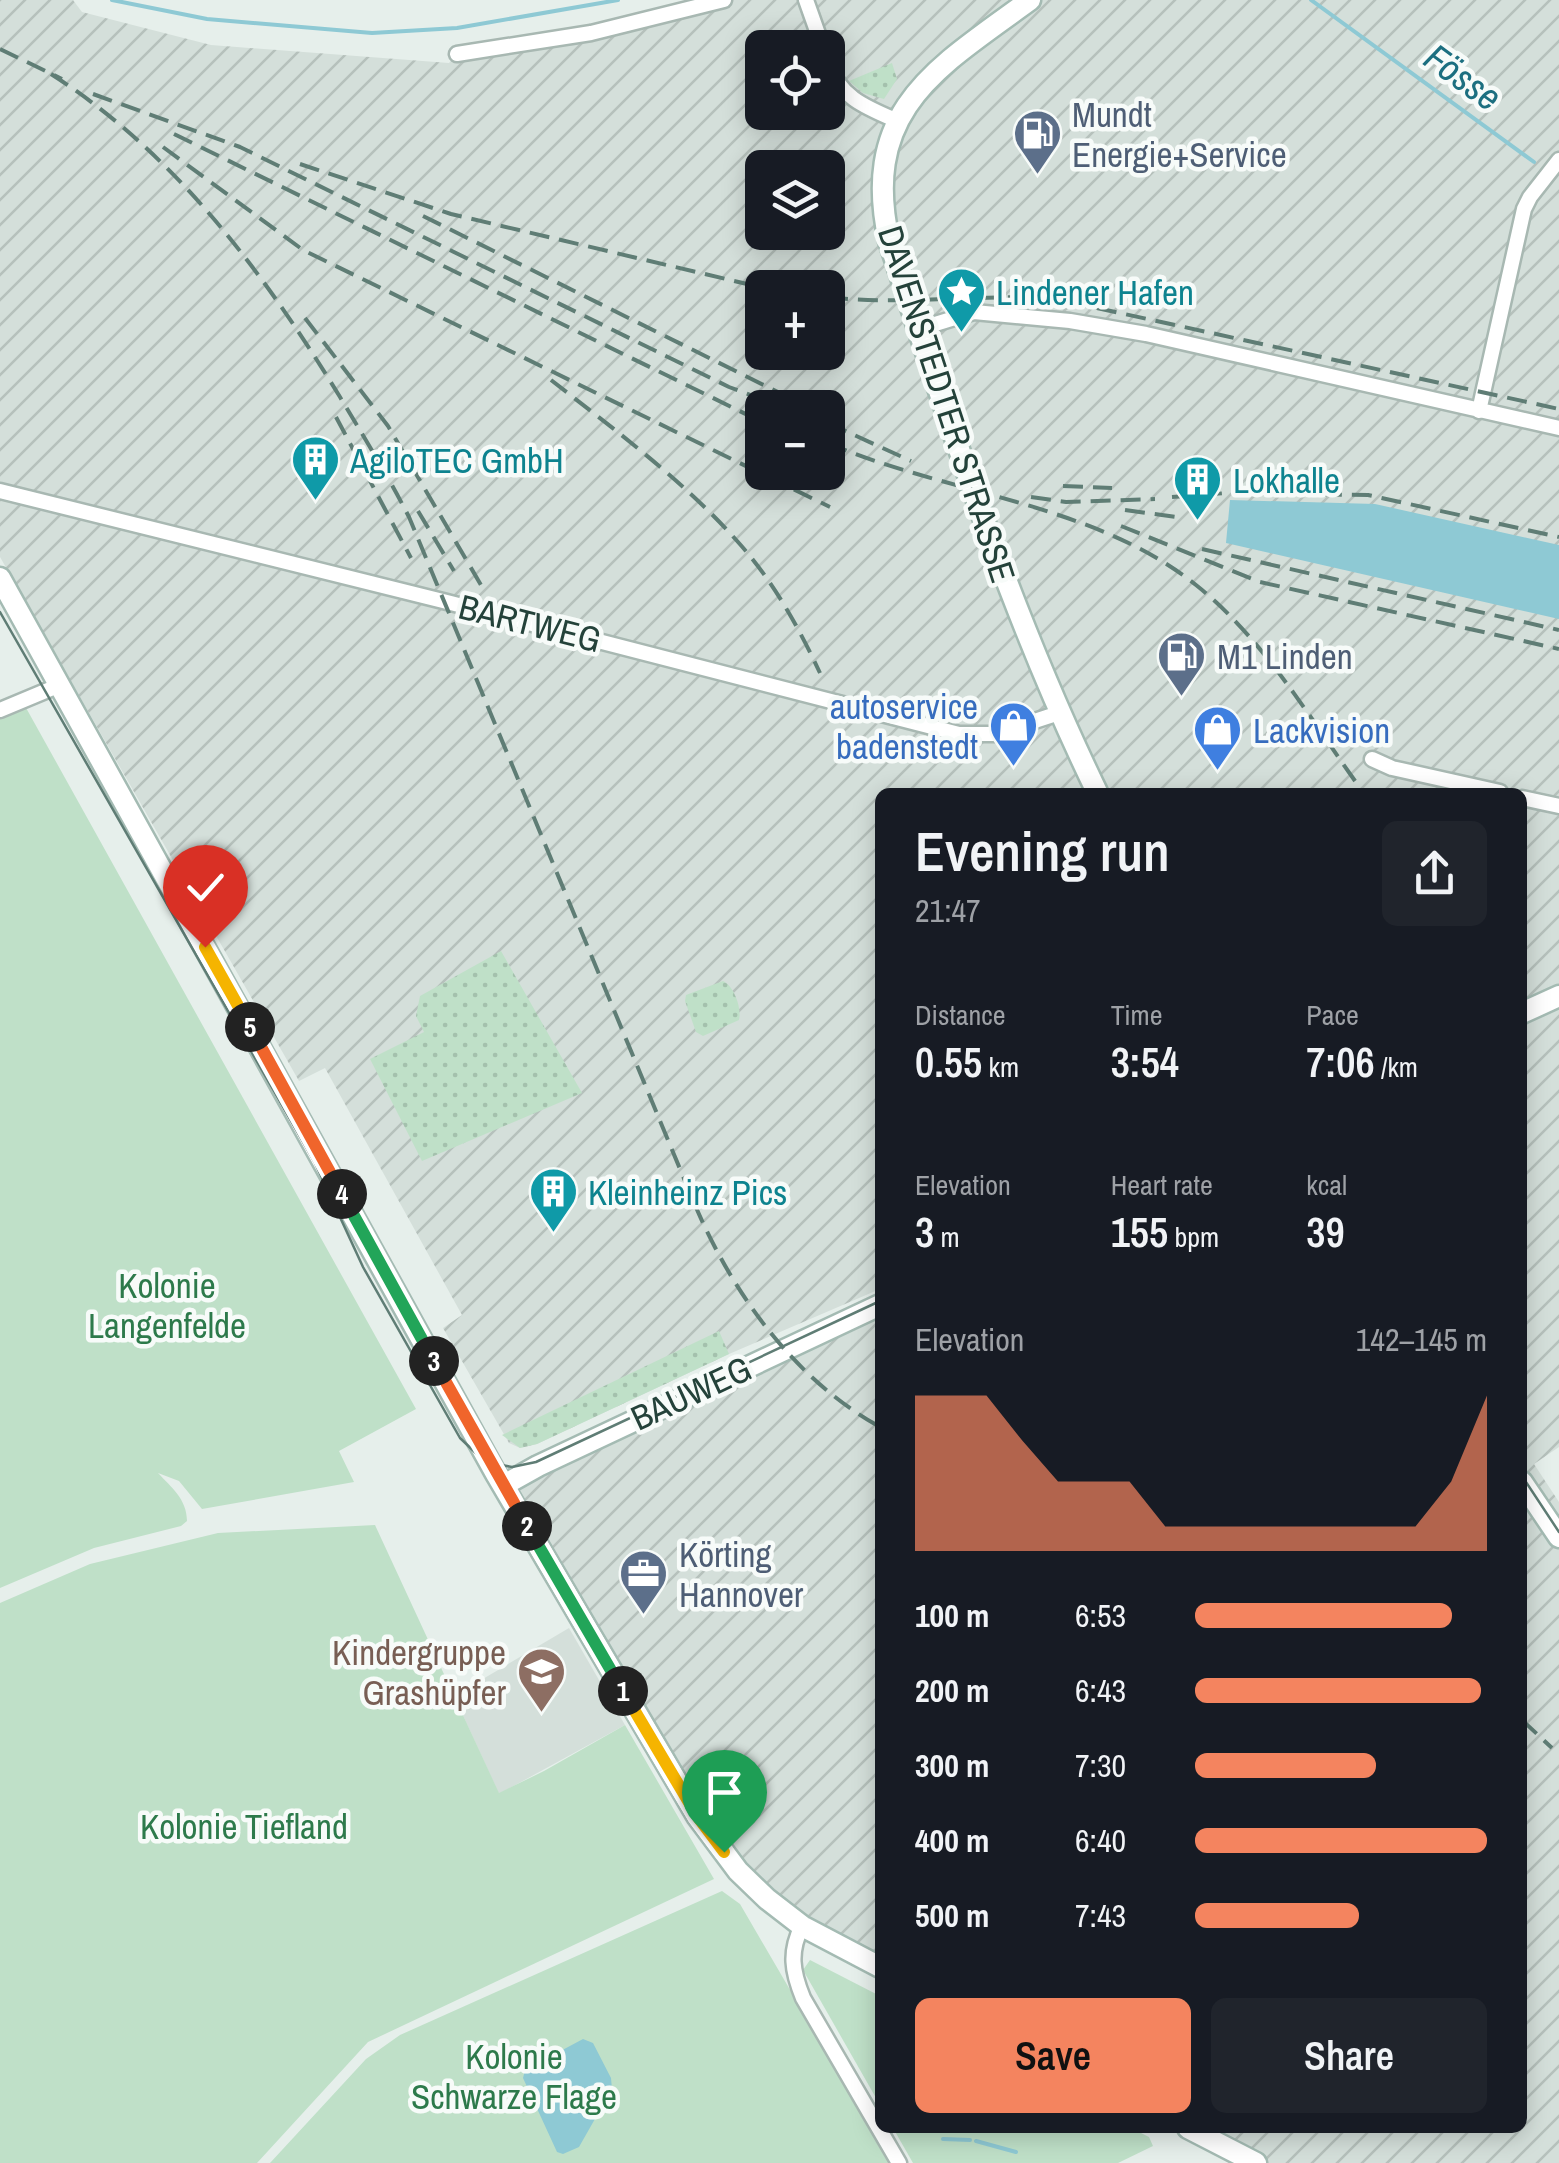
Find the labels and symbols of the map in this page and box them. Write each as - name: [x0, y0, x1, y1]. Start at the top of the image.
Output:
- water label: Fösse: [1414, 32, 1512, 122]
- place label: Mundt Energie+Service: [1072, 91, 1287, 178]
- fuel station icon: Mundt Energie+Service: [1011, 108, 1063, 176]
- street label: DAVENSTEDTER STRASSE: [867, 220, 1027, 588]
- place icon: Lindener Hafen: [935, 266, 987, 334]
- place label: Lindener Hafen: [996, 269, 1194, 316]
- building icon: AgiloTEC GmbH: [289, 434, 341, 502]
- place label: AgiloTEC GmbH: [349, 437, 564, 484]
- building icon: Lokhalle: [1172, 454, 1224, 522]
- place label: Lokhalle: [1233, 457, 1340, 504]
- street label: BARTWEG: [454, 583, 606, 663]
- fuel station icon: M1 Linden: [1156, 630, 1208, 698]
- place label: M1 Linden: [1217, 633, 1353, 680]
- place label: autoservice badenstedt: [830, 683, 978, 770]
- shop icon: autoservice badenstedt: [987, 700, 1039, 768]
- shop icon: Lackvision: [1192, 704, 1244, 772]
- place label: Lackvision: [1253, 707, 1390, 754]
- pin: [163, 845, 248, 948]
- pin: 5: [225, 1002, 275, 1052]
- building icon: Kleinheinz Pics: [527, 1166, 579, 1234]
- pin: 4: [317, 1169, 367, 1219]
- place label: Kleinheinz Pics: [588, 1169, 787, 1216]
- park label: Kolonie Langenfelde: [88, 1262, 246, 1349]
- pin: 3: [409, 1336, 459, 1386]
- street label: BAUWEG: [623, 1345, 759, 1441]
- pin: 2: [502, 1501, 552, 1551]
- place label: Körting Hannover: [679, 1531, 804, 1618]
- office icon: Körting Hannover: [618, 1548, 670, 1616]
- place label: Kindergruppe Grashüpfer: [332, 1629, 506, 1716]
- school or university icon: Kindergruppe Grashüpfer: [515, 1646, 567, 1714]
- pin: 1: [598, 1666, 648, 1716]
- pin: [682, 1750, 767, 1853]
- park label: Kolonie Tiefland: [140, 1803, 348, 1850]
- park label: Kolonie Schwarze Flage: [411, 2033, 617, 2120]

